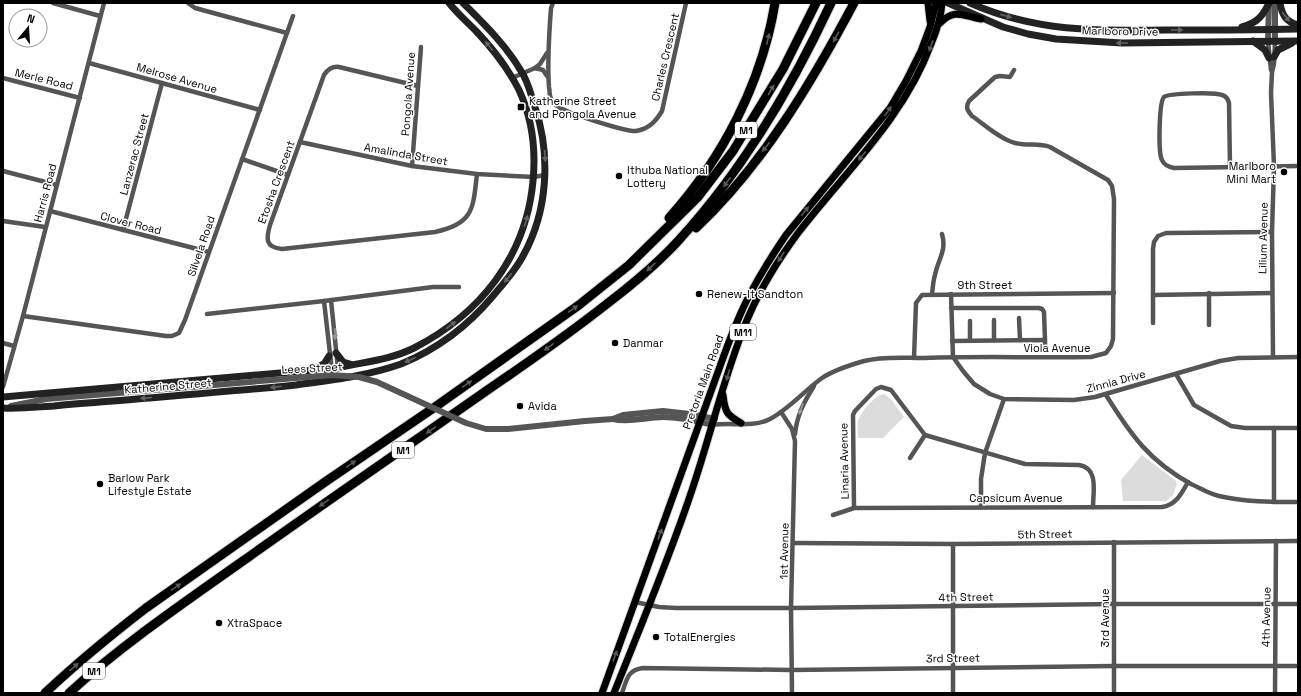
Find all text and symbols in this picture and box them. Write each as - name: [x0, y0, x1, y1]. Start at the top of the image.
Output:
- north arrow: [8, 8, 48, 48]
- text: N: [25, 11, 37, 26]
- street label: Charles Crescent: [648, 11, 682, 103]
- one-way arrow: [1282, 11, 1290, 22]
- one-way arrow: [1001, 13, 1013, 19]
- street label: Marlboro Drive: [1082, 23, 1158, 39]
- one-way arrow: [1171, 27, 1184, 33]
- one-way arrow: [833, 32, 839, 43]
- one-way arrow: [765, 33, 771, 45]
- one-way arrow: [1115, 40, 1128, 46]
- one-way arrow: [485, 41, 494, 51]
- one-way arrow: [927, 41, 933, 53]
- street label: Pongola Avenue: [398, 51, 418, 137]
- street label: Melrose Avenue: [135, 60, 219, 96]
- street label: Merle Road: [14, 65, 74, 93]
- one-way arrow: [768, 84, 775, 96]
- place label: Katherine Street and Pongola Avenue: [529, 94, 636, 121]
- marker: Katherine Street and Pongola Avenue: [516, 102, 526, 112]
- one-way arrow: [884, 105, 892, 116]
- street label: Lanzerac Street: [116, 111, 152, 197]
- road number: M1: [735, 122, 757, 138]
- street label: Etosha Crescent: [254, 138, 298, 226]
- street label: Amalinda Street: [363, 140, 449, 168]
- one-way arrow: [762, 141, 770, 152]
- one-way arrow: [541, 150, 548, 162]
- one-way arrow: [858, 150, 867, 161]
- place label: Marlboro Mini Mart: [1226, 159, 1276, 186]
- street label: Harris Road: [30, 162, 60, 224]
- place label: Ithuba National Lottery: [627, 163, 708, 190]
- marker: Marlboro Mini Mart: [1279, 167, 1289, 177]
- marker: Ithuba National Lottery: [614, 171, 624, 181]
- one-way arrow: [723, 176, 732, 187]
- street label: Lilium Avenue: [1255, 202, 1271, 274]
- one-way arrow: [800, 206, 809, 216]
- street label: Clover Road: [99, 209, 163, 237]
- street label: Silvela Road: [184, 214, 218, 278]
- one-way arrow: [523, 215, 529, 227]
- one-way arrow: [777, 252, 785, 263]
- one-way arrow: [646, 262, 656, 271]
- one-way arrow: [504, 272, 513, 283]
- street label: 9th Street: [958, 278, 1012, 292]
- place label: Renew-It Sandton: [707, 287, 803, 301]
- marker: Renew-It Sandton: [694, 289, 704, 299]
- one-way arrow: [568, 305, 579, 313]
- one-way arrow: [446, 320, 457, 329]
- road number: M11: [730, 324, 756, 340]
- one-way arrow: [332, 328, 338, 341]
- street label: Pretoria Main Road: [679, 333, 727, 431]
- place label: Danmar: [623, 336, 663, 350]
- marker: Danmar: [610, 338, 620, 348]
- street label: Viola Avenue: [1024, 341, 1090, 355]
- one-way arrow: [544, 343, 554, 351]
- one-way arrow: [403, 357, 415, 363]
- street label: Lees Street: [281, 359, 343, 377]
- street label: Zinnia Drive: [1085, 366, 1147, 396]
- one-way arrow: [725, 370, 731, 382]
- street label: Katherine Street: [124, 375, 212, 397]
- one-way arrow: [462, 380, 472, 388]
- one-way arrow: [270, 384, 282, 390]
- one-way arrow: [140, 395, 152, 402]
- place label: Avida: [528, 399, 557, 413]
- marker: Avida: [515, 401, 525, 411]
- one-way arrow: [798, 404, 804, 416]
- street label: Linaria Avenue: [836, 423, 852, 499]
- one-way arrow: [426, 426, 436, 434]
- road number: M1: [392, 442, 414, 458]
- one-way arrow: [346, 460, 357, 468]
- place label: Barlow Park Lifestyle Estate: [108, 471, 192, 498]
- marker: Barlow Park Lifestyle Estate: [95, 479, 105, 489]
- street label: Capsicum Avenue: [969, 491, 1063, 505]
- one-way arrow: [319, 499, 329, 507]
- street label: 1st Avenue: [777, 522, 791, 580]
- street label: 5th Street: [1017, 527, 1073, 541]
- one-way arrow: [657, 528, 663, 540]
- one-way arrow: [171, 583, 182, 591]
- street label: 4th Avenue: [1258, 587, 1274, 647]
- street label: 3rd Avenue: [1098, 588, 1112, 648]
- street label: 4th Street: [938, 590, 994, 604]
- place label: XtraSpace: [227, 616, 282, 630]
- marker: XtraSpace: [214, 618, 224, 628]
- place label: TotalEnergies: [664, 630, 736, 644]
- marker: TotalEnergies: [651, 632, 661, 642]
- one-way arrow: [613, 650, 619, 662]
- street label: 3rd Street: [926, 651, 980, 665]
- one-way arrow: [69, 662, 79, 671]
- road number: M1: [83, 663, 105, 679]

